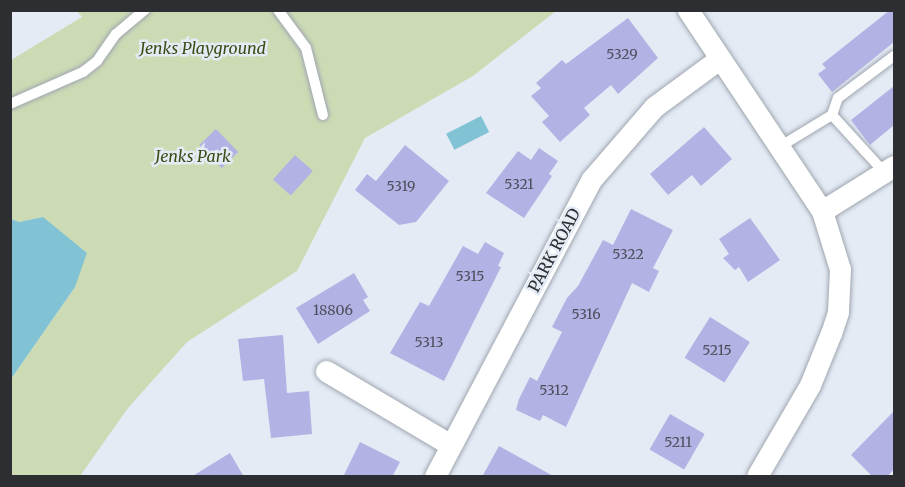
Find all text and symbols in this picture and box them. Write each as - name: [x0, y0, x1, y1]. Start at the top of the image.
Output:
- park label: Jenks Playground: [140, 38, 266, 58]
- house number: 5329: [606, 46, 638, 62]
- park label: Jenks Park: [155, 146, 231, 166]
- house number: 5321: [504, 176, 534, 192]
- house number: 5319: [386, 178, 416, 194]
- street label: PARK ROAD: [524, 205, 584, 295]
- house number: 5322: [612, 246, 644, 262]
- house number: 5315: [455, 268, 485, 284]
- house number: 18806: [313, 302, 353, 318]
- house number: 5316: [571, 306, 601, 322]
- house number: 5313: [415, 334, 443, 350]
- house number: 5215: [702, 342, 732, 358]
- house number: 5312: [539, 382, 569, 398]
- house number: 5211: [664, 434, 692, 450]

